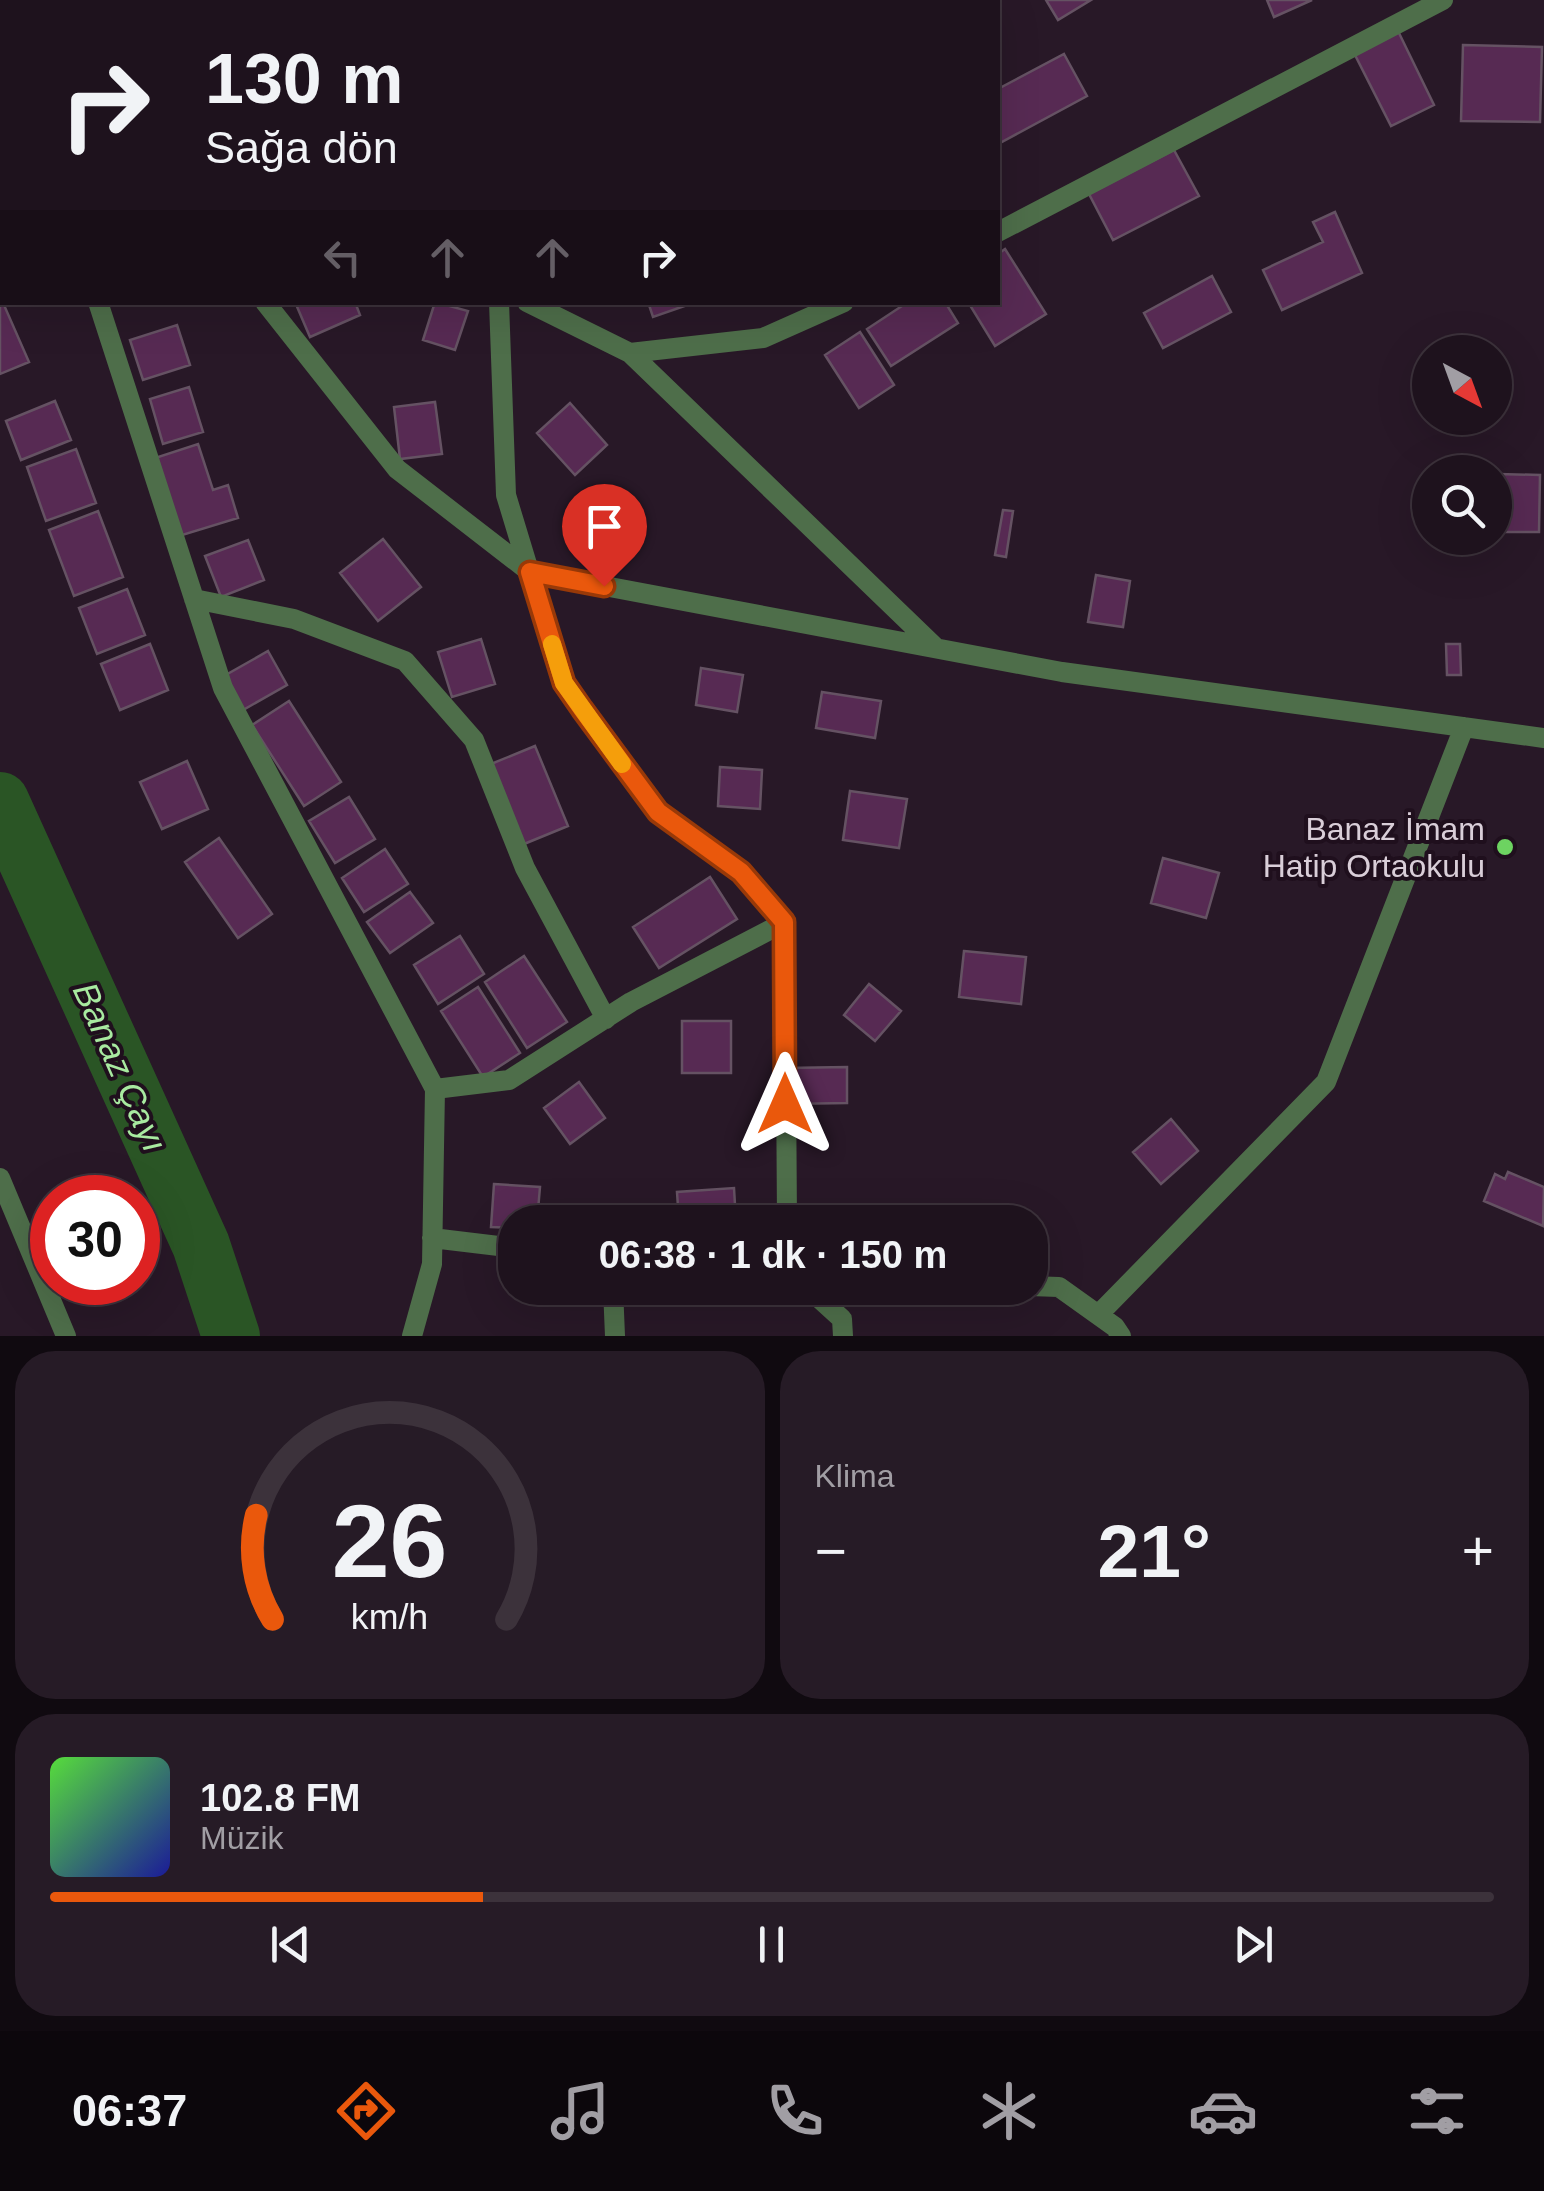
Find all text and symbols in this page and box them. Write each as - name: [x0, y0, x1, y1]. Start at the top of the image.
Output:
- icon: right: [40, 40, 170, 170]
- text: 130 m: [205, 40, 403, 118]
- text: Sağa dön: [205, 122, 398, 173]
- icon: left: [315, 230, 370, 285]
- icon: ahead: [420, 230, 475, 285]
- icon: ahead: [525, 230, 580, 285]
- icon: right: [630, 230, 685, 285]
- north arrow: [1412, 335, 1512, 435]
- map controls: [1412, 335, 1512, 555]
- button: search: [1412, 455, 1512, 555]
- pin: [562, 484, 647, 587]
- icon: arrive: [577, 499, 632, 554]
- place label: Banaz İmam Hatip Ortaokulu: [1263, 811, 1485, 884]
- marker: Banaz İmam Hatip Ortaokulu: [1494, 836, 1516, 858]
- water label: Banaz Çayı: [66, 976, 175, 1157]
- position arrow: [733, 1052, 837, 1156]
- speed limit sign: 30: [30, 1175, 160, 1305]
- text: 06:38 · 1 dk · 150 m: [599, 1234, 947, 1276]
- text: Klima: [815, 1458, 895, 1494]
- text: 26: [332, 1483, 448, 1599]
- text: 21°: [1098, 1509, 1211, 1593]
- text: −: [815, 1520, 847, 1582]
- text: +: [1462, 1520, 1494, 1582]
- text: km/h: [351, 1597, 428, 1637]
- text: 102.8 FM: [200, 1777, 361, 1819]
- text: Müzik: [200, 1820, 284, 1856]
- icon: previous: [263, 1917, 318, 1972]
- icon: pause: [744, 1917, 799, 1972]
- icon: next: [1226, 1917, 1281, 1972]
- icon: directions: [331, 2076, 401, 2146]
- icon: music: [545, 2076, 615, 2146]
- icon: phone: [760, 2076, 830, 2146]
- icon: climate: [974, 2076, 1044, 2146]
- icon: car: [1188, 2076, 1258, 2146]
- icon: filters: [1402, 2076, 1472, 2146]
- text: 06:37: [72, 2085, 187, 2136]

